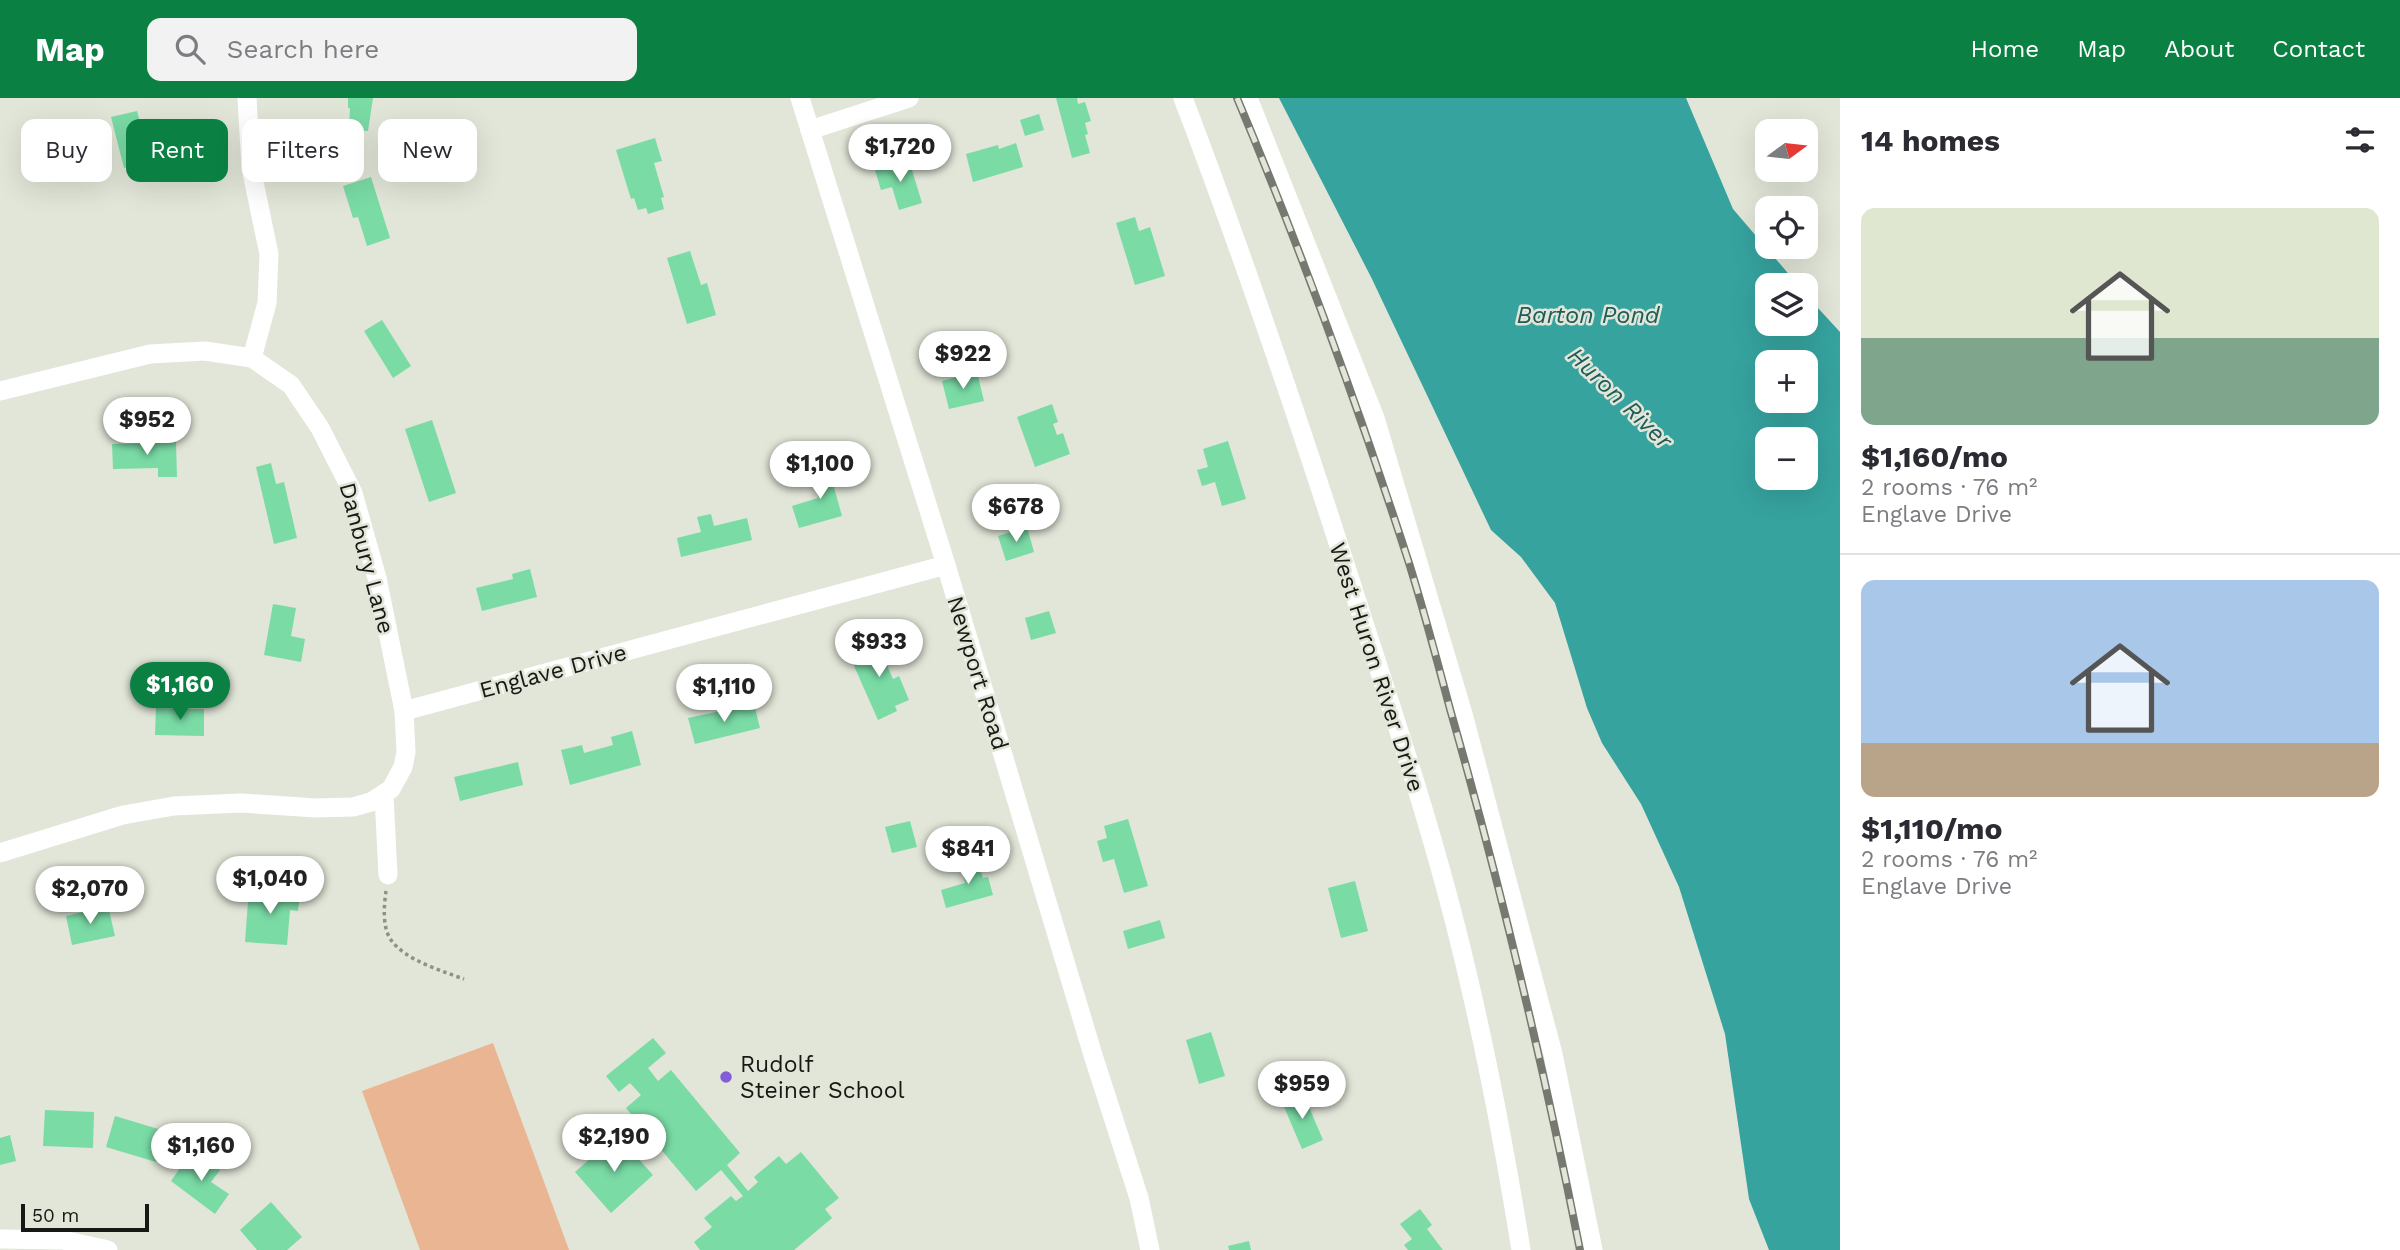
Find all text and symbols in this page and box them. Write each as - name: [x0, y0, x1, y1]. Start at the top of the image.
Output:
- search box: [147, 18, 637, 81]
- text: Map: [35, 30, 105, 69]
- icon: search: [171, 30, 209, 68]
- text: Search here: [227, 34, 379, 64]
- text: Home: [1971, 35, 2039, 63]
- text: Map: [2077, 35, 2126, 63]
- text: About: [2164, 35, 2234, 63]
- text: Contact: [2272, 35, 2365, 63]
- chip: Buy: [21, 119, 112, 182]
- chip: Rent: [126, 119, 228, 182]
- chip: Filters: [242, 119, 364, 182]
- chip: New: [378, 119, 477, 182]
- north arrow: [1755, 119, 1818, 182]
- map controls: [1755, 119, 1818, 490]
- icon: filters: [2341, 121, 2379, 159]
- text: 14 homes: [1861, 123, 2000, 158]
- pin: $1,720: [843, 125, 957, 184]
- text: $1,720: [864, 133, 936, 160]
- button: locate: [1755, 196, 1818, 259]
- icon: home: [2057, 253, 2183, 379]
- button: layers: [1755, 273, 1818, 336]
- water label: Barton Pond: [1516, 301, 1661, 329]
- pin: $922: [922, 331, 1004, 391]
- text: $922: [935, 340, 991, 367]
- water label: Huron River: [1562, 341, 1679, 456]
- button: +: [1755, 350, 1818, 413]
- pin: $952: [106, 398, 188, 457]
- text: $952: [119, 406, 175, 433]
- button: −: [1755, 427, 1818, 490]
- text: $1,160/mo: [1861, 439, 2008, 474]
- pin: $1,100: [763, 442, 877, 501]
- text: $1,100: [786, 450, 854, 477]
- text: 2 rooms · 76 m²: [1861, 474, 2037, 501]
- street label: Danbury Lane: [333, 480, 400, 637]
- pin: $678: [975, 484, 1057, 544]
- text: $678: [988, 493, 1044, 520]
- text: Englave Drive: [1861, 501, 2012, 528]
- street label: West Huron River Drive: [1323, 539, 1430, 795]
- street label: Newport Road: [941, 593, 1014, 753]
- pin: $933: [838, 620, 920, 679]
- icon: home: [2057, 625, 2183, 751]
- text: $933: [851, 628, 907, 655]
- street label: Englave Drive: [477, 639, 630, 704]
- pin: $1,160: [123, 662, 237, 722]
- pin: $1,110: [667, 664, 781, 724]
- text: $1,160: [146, 671, 214, 698]
- text: $1,110: [692, 673, 756, 700]
- text: $1,110/mo: [1861, 811, 2003, 846]
- pin: $841: [927, 826, 1009, 886]
- text: $841: [941, 835, 995, 862]
- text: 2 rooms · 76 m²: [1861, 846, 2037, 873]
- pin: $1,040: [213, 856, 327, 916]
- text: $1,040: [232, 865, 308, 892]
- pin: $2,070: [33, 866, 147, 926]
- text: Englave Drive: [1861, 873, 2012, 900]
- text: $2,070: [51, 875, 129, 902]
- place label: Rudolf Steiner School: [740, 1051, 904, 1104]
- pin: $959: [1261, 1062, 1343, 1121]
- marker: Rudolf Steiner School: [718, 1069, 734, 1085]
- text: $959: [1274, 1070, 1330, 1097]
- pin: $2,190: [557, 1114, 671, 1174]
- text: $2,190: [578, 1123, 650, 1150]
- pin: $1,160: [144, 1124, 258, 1183]
- text: $1,160: [167, 1132, 235, 1159]
- scale bar: [21, 1201, 149, 1233]
- text: 50 m: [32, 1204, 79, 1227]

